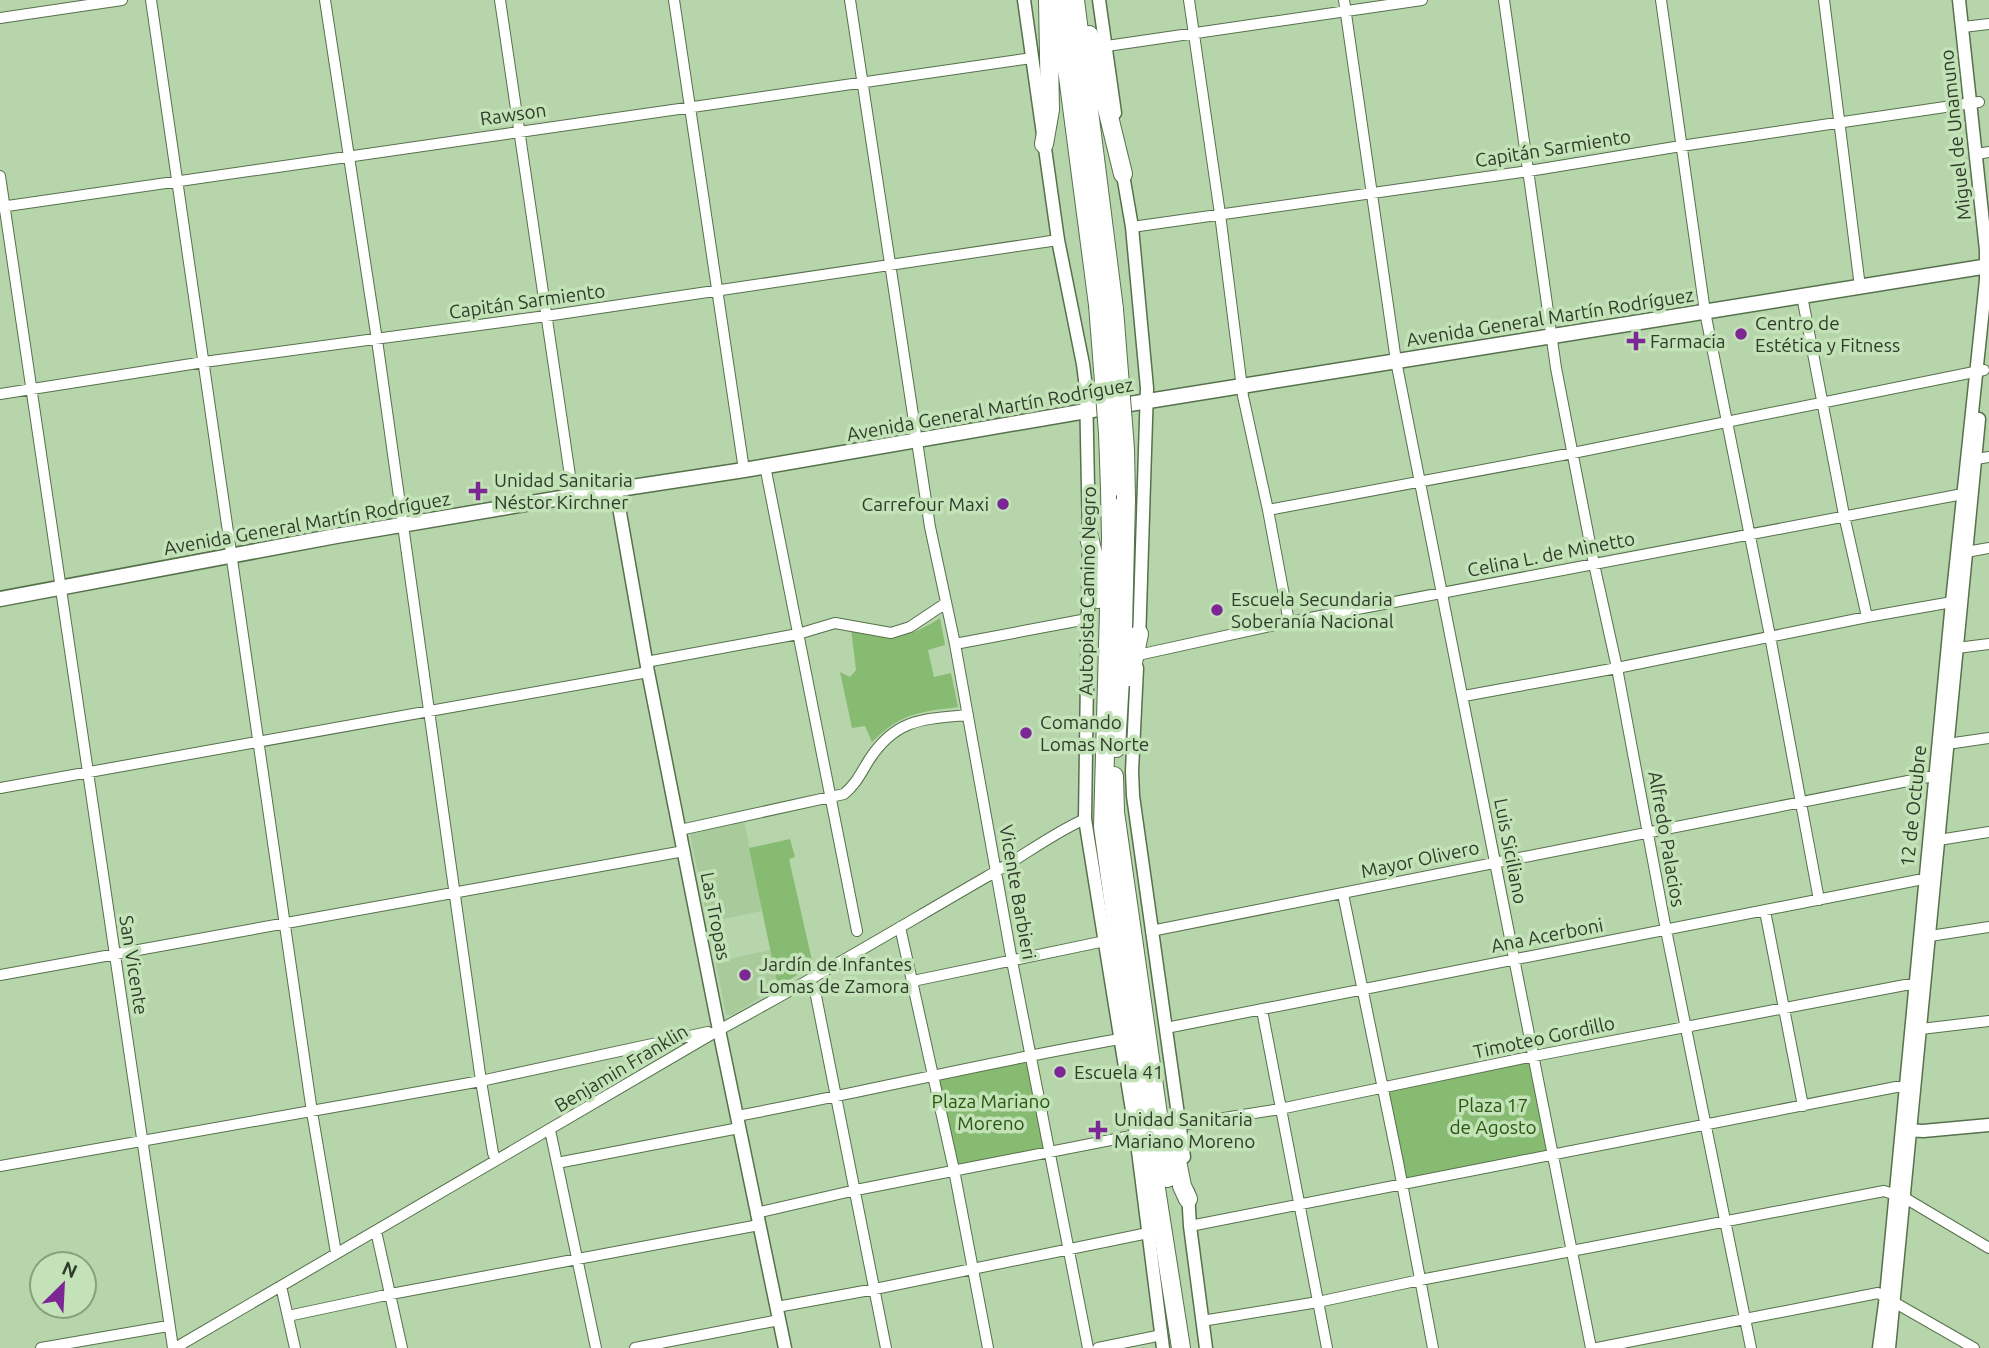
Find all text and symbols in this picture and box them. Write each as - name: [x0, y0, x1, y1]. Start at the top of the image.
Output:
- street label: Miguel de Unamuno: [1935, 49, 1975, 221]
- street label: Rawson: [479, 98, 547, 130]
- street label: Capitán Sarmiento: [1474, 125, 1632, 171]
- street label: Capitán Sarmiento: [448, 279, 606, 323]
- street label: Avenida General Martín Rodríguez: [1405, 283, 1696, 351]
- place label: Centro de Estética y Fitness: [1755, 312, 1900, 356]
- marker: Centro de Estética y Fitness: [1733, 326, 1749, 342]
- place label: Farmacia: [1650, 330, 1726, 352]
- marker: Farmacia: [1628, 333, 1644, 349]
- street label: Avenida General Martín Rodríguez: [845, 373, 1135, 445]
- place label: Unidad Sanitaria Néstor Kirchner: [494, 469, 633, 513]
- marker: Unidad Sanitaria Néstor Kirchner: [468, 481, 488, 501]
- street label: Autopista Camino Negro: [1074, 486, 1100, 696]
- street label: Avenida General Martín Rodríguez: [162, 487, 452, 559]
- place label: Carrefour Maxi: [861, 493, 989, 515]
- marker: Carrefour Maxi: [995, 496, 1011, 512]
- street label: Celina L. de Minetto: [1465, 527, 1637, 581]
- place label: Escuela Secundaria Soberanía Nacional: [1231, 588, 1394, 632]
- marker: Escuela Secundaria Soberanía Nacional: [1209, 602, 1225, 618]
- place label: Comando Lomas Norte: [1040, 711, 1149, 755]
- marker: Comando Lomas Norte: [1018, 725, 1034, 741]
- street label: 12 de Octubre: [1896, 744, 1930, 868]
- street label: Alfredo Palacios: [1644, 769, 1690, 909]
- street label: Luis Siciliano: [1490, 796, 1532, 906]
- street label: Vicente Barbieri: [995, 823, 1041, 961]
- street label: Mayor Olivero: [1359, 836, 1481, 882]
- street label: Las Tropas: [697, 870, 735, 962]
- street label: Ana Acerboni: [1489, 913, 1605, 957]
- street label: San Vicente: [115, 914, 153, 1016]
- place label: Jardín de Infantes Lomas de Zamora: [759, 953, 912, 997]
- marker: Jardín de Infantes Lomas de Zamora: [737, 967, 753, 983]
- street label: Timoteo Gordillo: [1471, 1011, 1617, 1063]
- street label: Benjamin Franklin: [550, 1020, 692, 1116]
- place label: Escuela 41: [1074, 1061, 1164, 1083]
- marker: Escuela 41: [1052, 1064, 1068, 1080]
- park label: Plaza Mariano Moreno: [932, 1090, 1050, 1134]
- park label: Plaza 17 de Agosto: [1449, 1094, 1537, 1138]
- place label: Unidad Sanitaria Mariano Moreno: [1114, 1108, 1255, 1152]
- marker: Unidad Sanitaria Mariano Moreno: [1088, 1120, 1108, 1140]
- north arrow: [28, 1250, 98, 1320]
- text: N: [59, 1257, 81, 1282]

